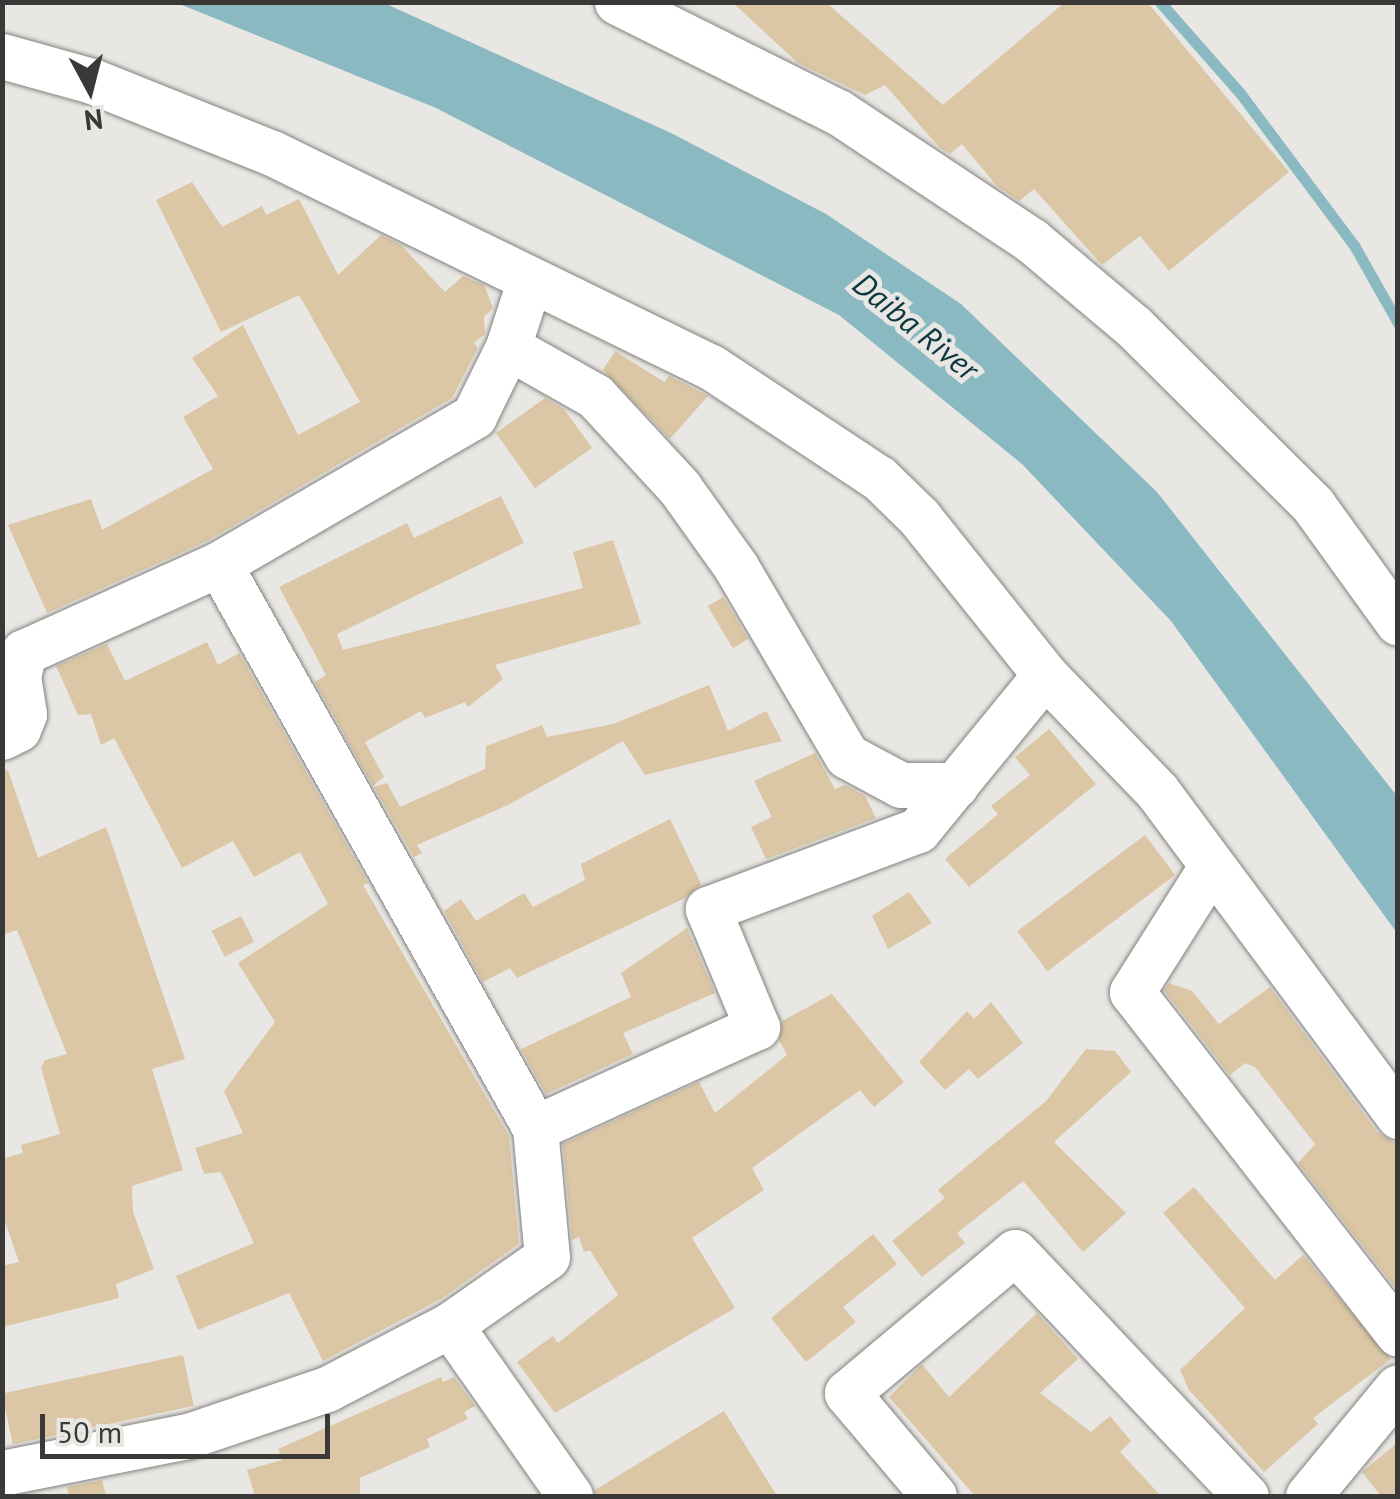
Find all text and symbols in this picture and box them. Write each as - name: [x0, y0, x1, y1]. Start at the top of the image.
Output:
- north arrow: [40, 40, 140, 140]
- text: N: [82, 101, 105, 140]
- water label: Daiba River: [846, 264, 986, 388]
- scale bar: [45, 1394, 335, 1456]
- text: 50 m: [57, 1412, 122, 1451]

